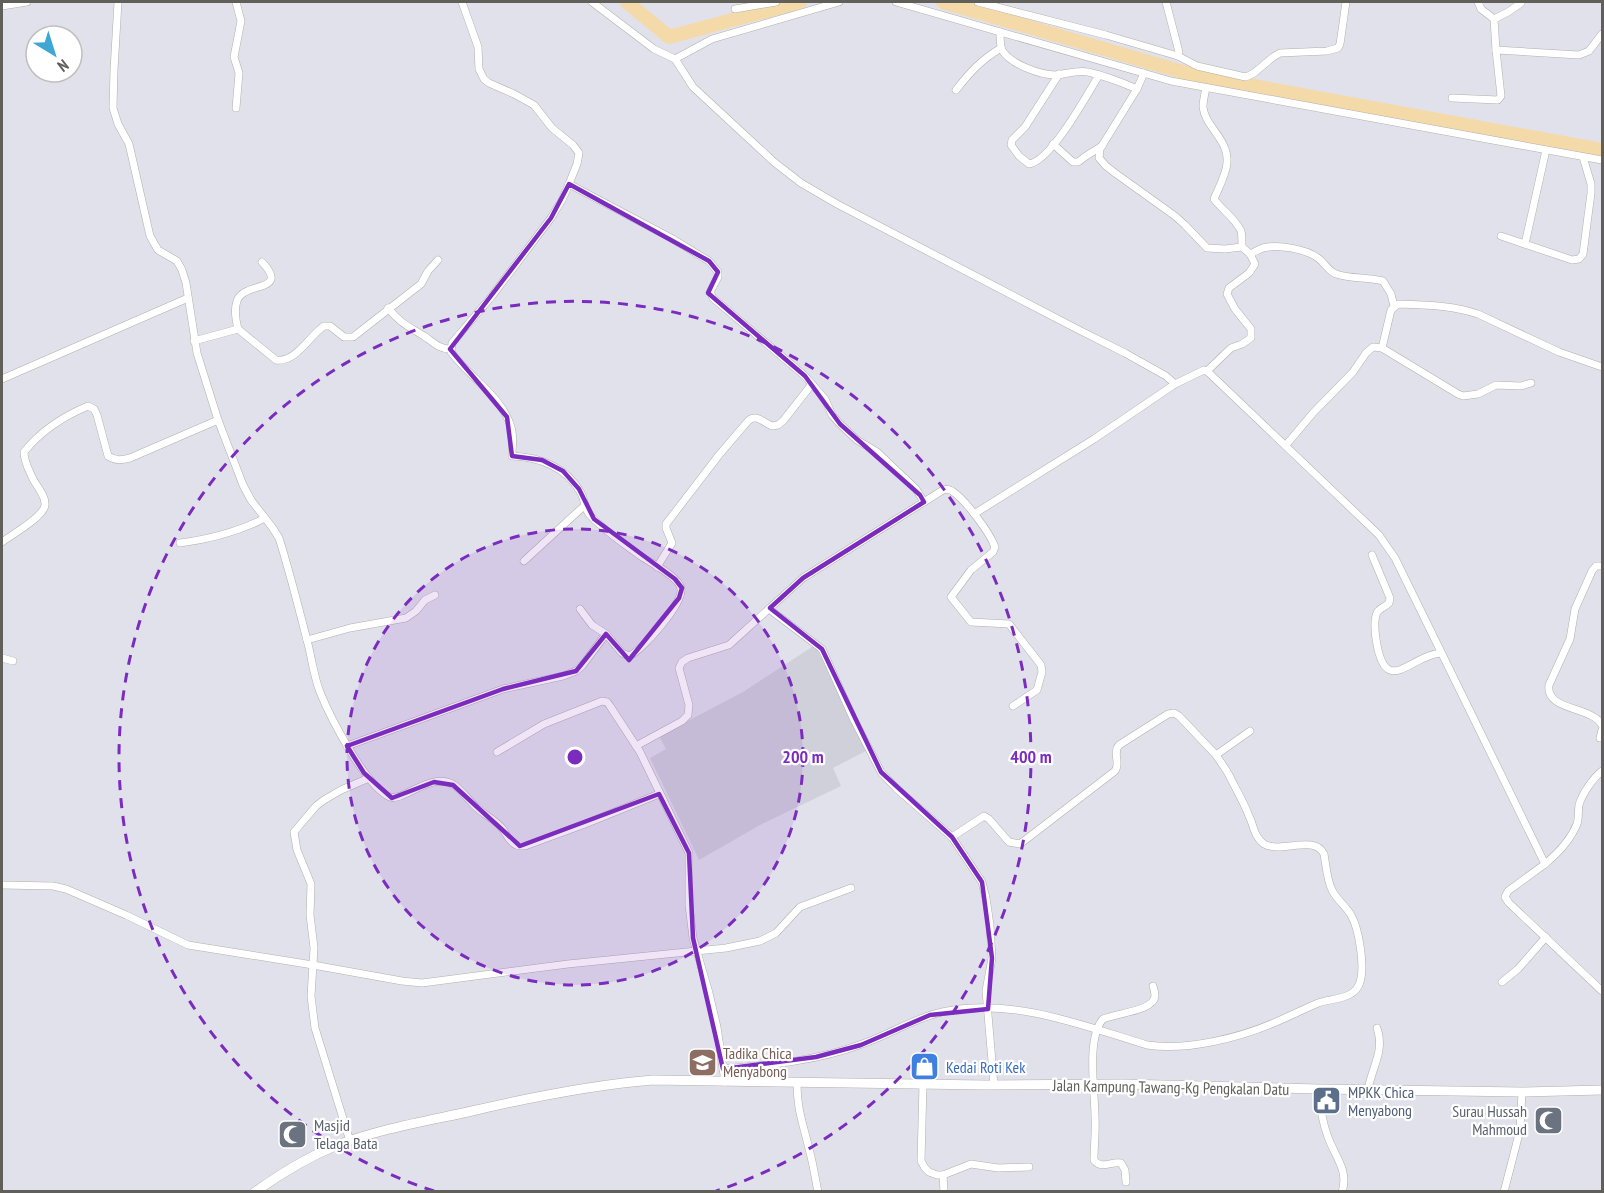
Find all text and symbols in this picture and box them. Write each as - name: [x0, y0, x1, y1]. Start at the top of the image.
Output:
- north arrow: [24, 24, 84, 84]
- text: N: [54, 55, 73, 76]
- text: 200 m: [782, 745, 824, 768]
- text: 400 m: [1010, 745, 1052, 768]
- centre of rings: [565, 747, 585, 767]
- place label: Tadika Chica Menyabong: [723, 1043, 792, 1081]
- school or university icon: Tadika Chica Menyabong: [686, 1046, 718, 1078]
- shop icon: Kedai Roti Kek: [909, 1051, 941, 1083]
- place label: Kedai Roti Kek: [946, 1057, 1026, 1077]
- street label: Jalan Kampung Tawang-Kg Pengkalan Datu: [1051, 1075, 1290, 1099]
- place label: MPKK Chica Menyabong: [1348, 1082, 1414, 1120]
- public building icon: MPKK Chica Menyabong: [1311, 1085, 1343, 1117]
- place label: Surau Hussah Mahmoud: [1452, 1101, 1527, 1139]
- mosque icon: Surau Hussah Mahmoud: [1532, 1104, 1564, 1136]
- place label: Masjid Telaga Bata: [314, 1115, 378, 1153]
- mosque icon: Masjid Telaga Bata: [277, 1118, 309, 1150]

